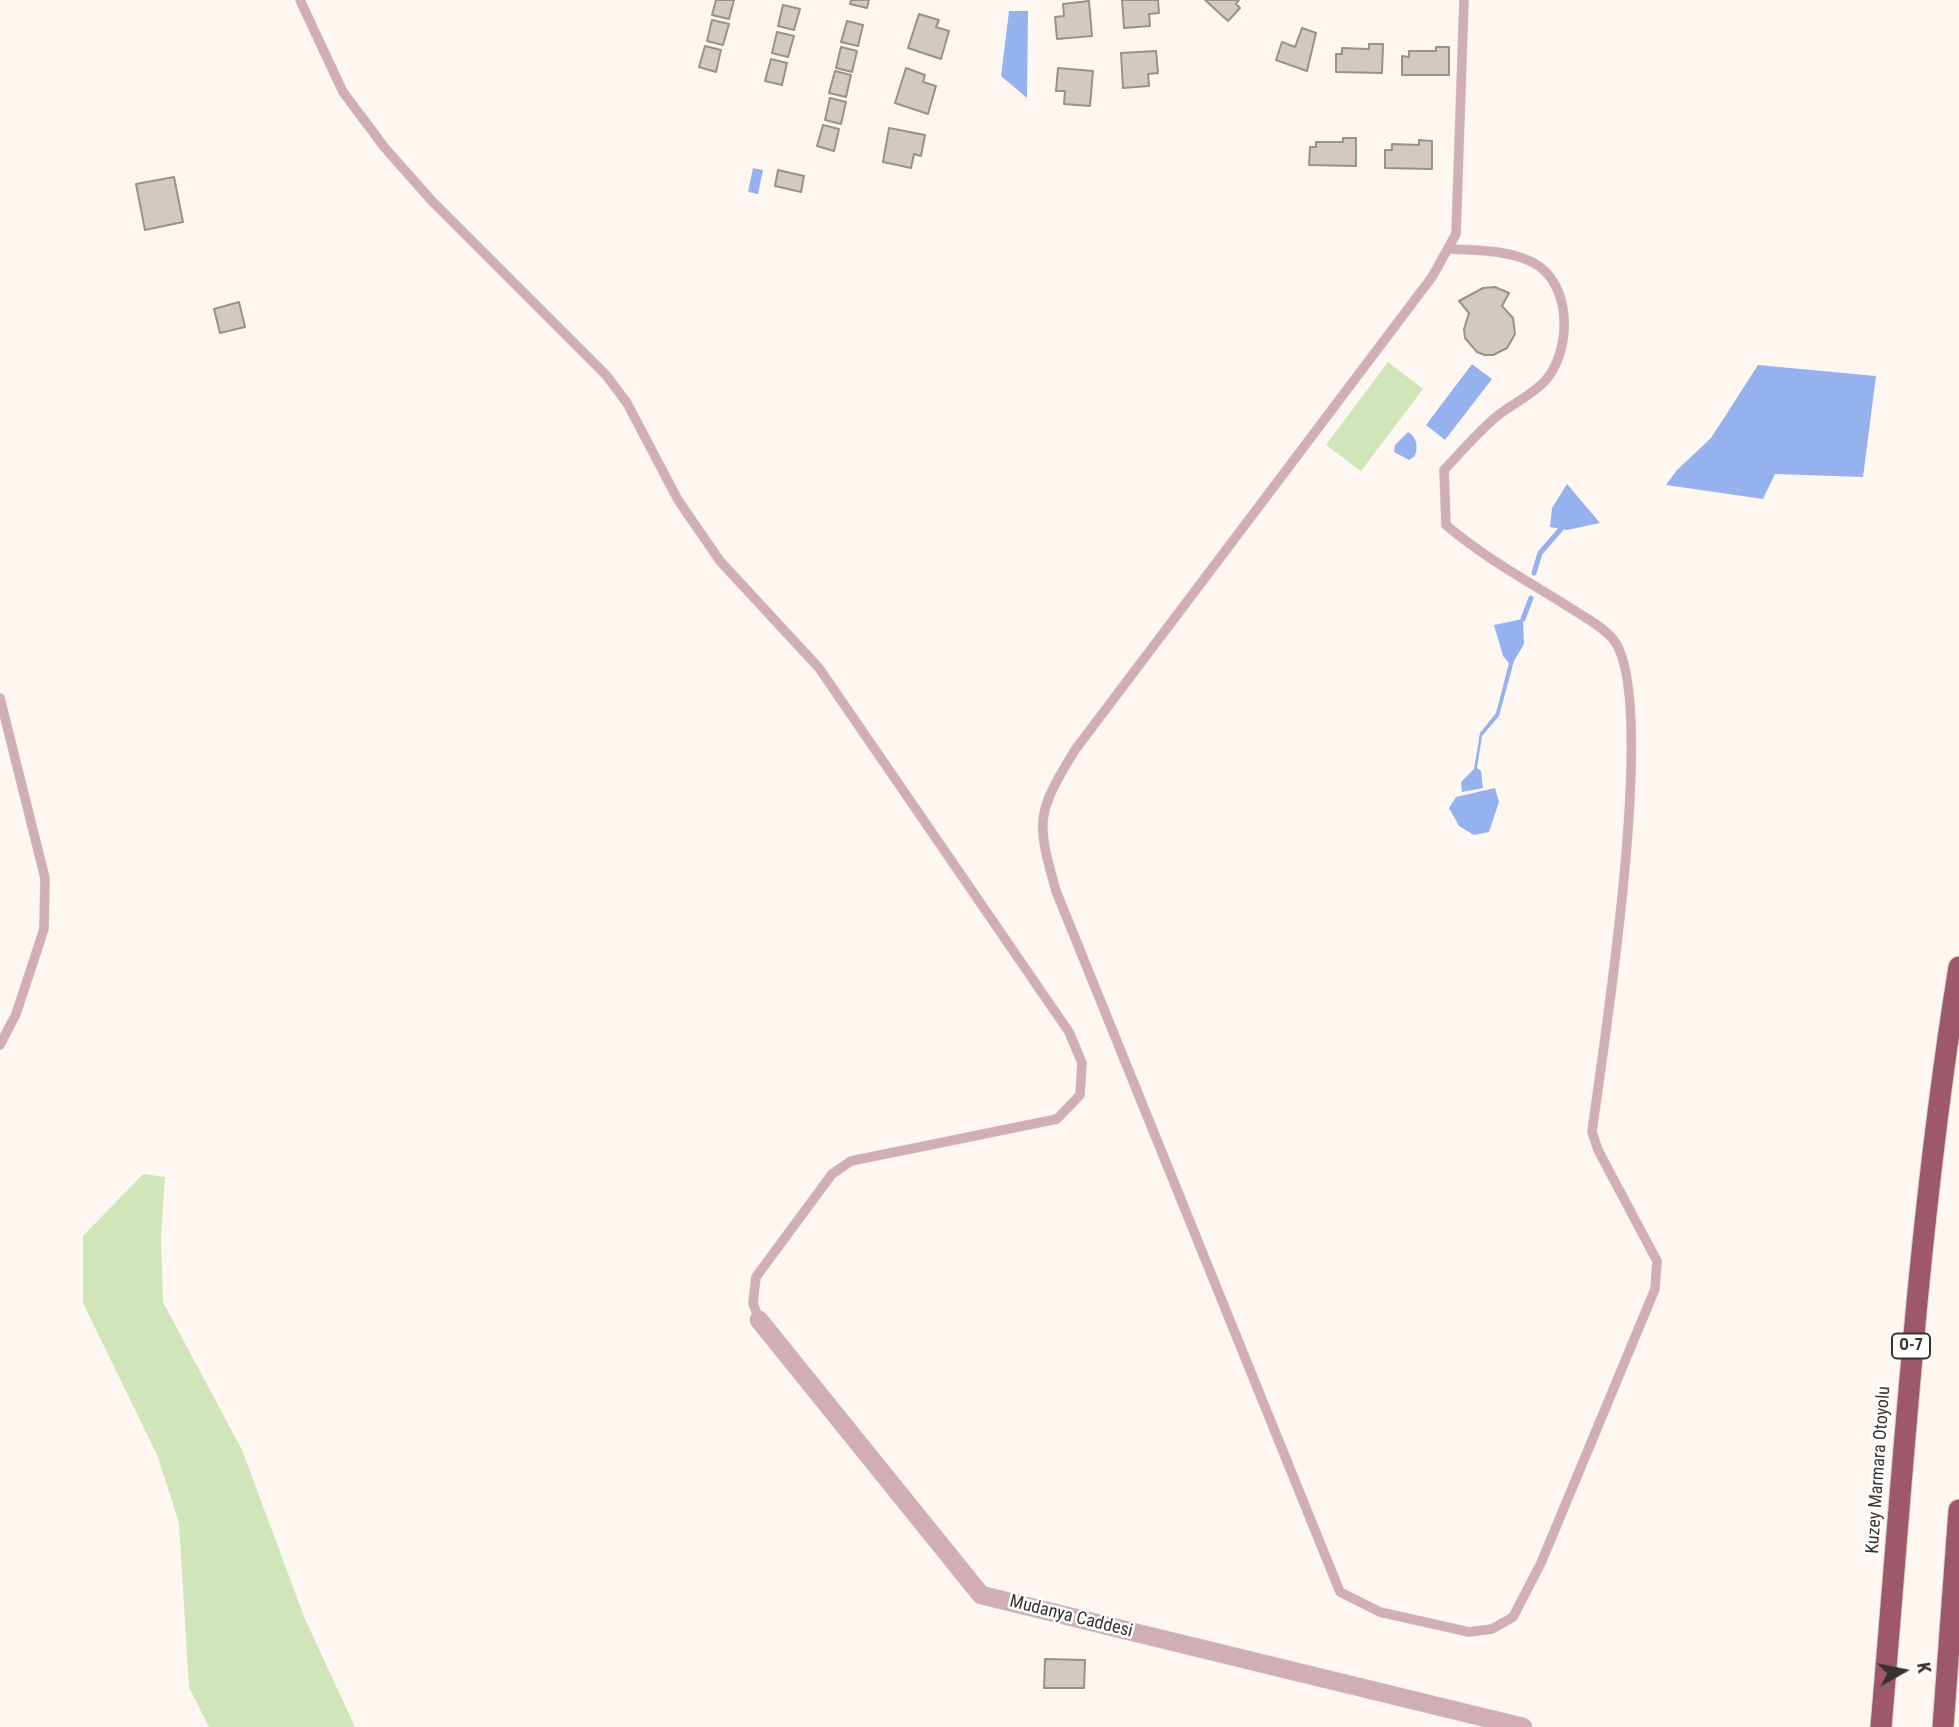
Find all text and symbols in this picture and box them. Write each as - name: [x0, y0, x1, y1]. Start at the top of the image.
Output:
- road number: O-7: [1892, 1334, 1930, 1358]
- street label: Kuzey Marmara Otoyolu: [1862, 1386, 1896, 1554]
- street label: Mudanya Caddesi: [1007, 1591, 1135, 1643]
- north arrow: [1868, 1636, 1938, 1706]
- text: K: [1912, 1661, 1936, 1675]

